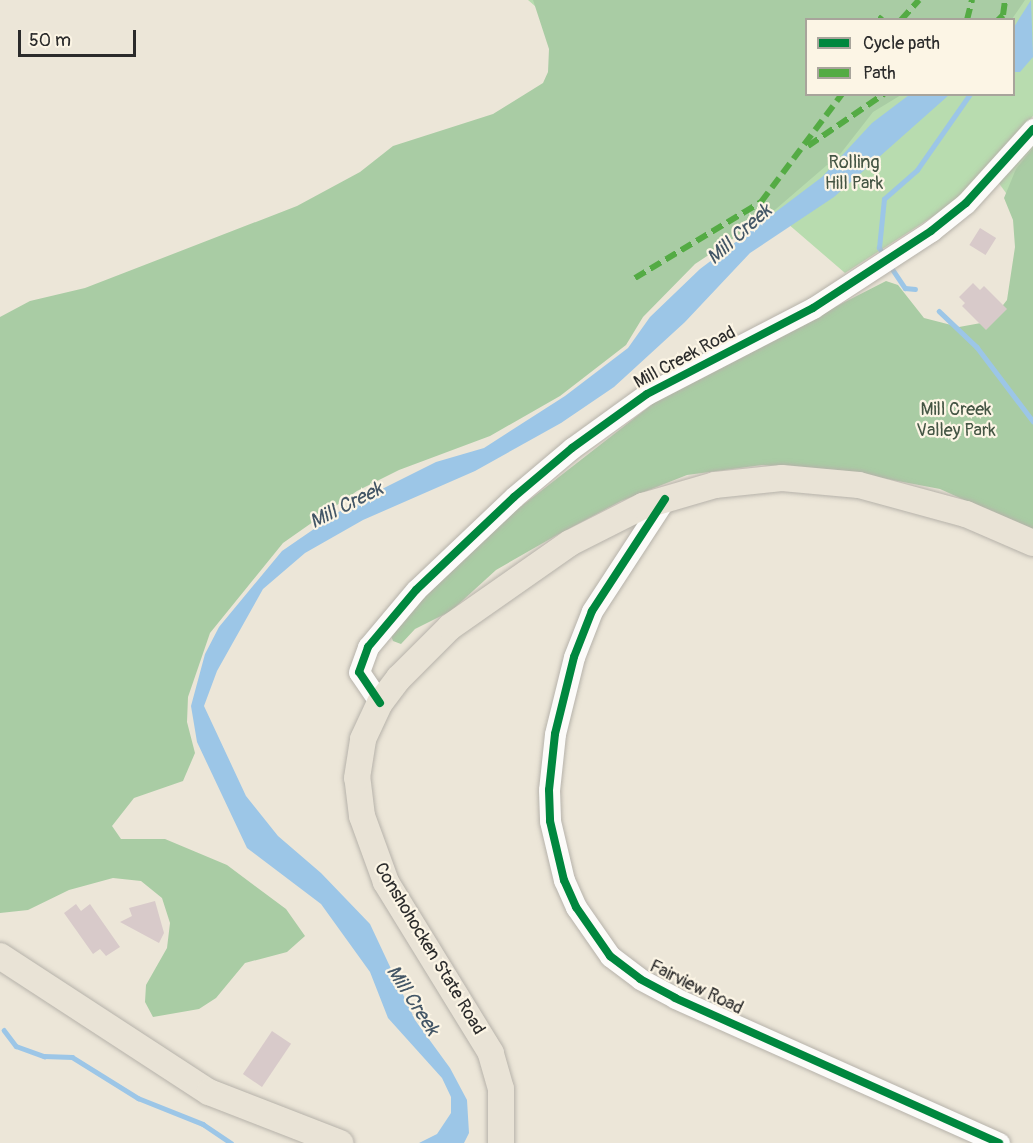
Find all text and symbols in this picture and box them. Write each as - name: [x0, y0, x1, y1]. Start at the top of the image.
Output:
- scale bar: [21, 18, 140, 56]
- legend: [805, 18, 1015, 96]
- text: 50 m: [29, 29, 71, 52]
- text: Cycle path: [863, 32, 940, 55]
- text: Path: [863, 62, 896, 85]
- park label: Rolling Hill Park: [825, 153, 883, 195]
- water label: Mill Creek: [702, 199, 776, 269]
- street label: Mill Creek Road: [630, 322, 740, 394]
- park label: Mill Creek Valley Park: [916, 400, 996, 442]
- water label: Mill Creek: [305, 476, 387, 534]
- street label: Conshohocken State Road: [369, 859, 489, 1039]
- street label: Fairview Road: [646, 956, 746, 1020]
- water label: Mill Creek: [381, 960, 445, 1040]

